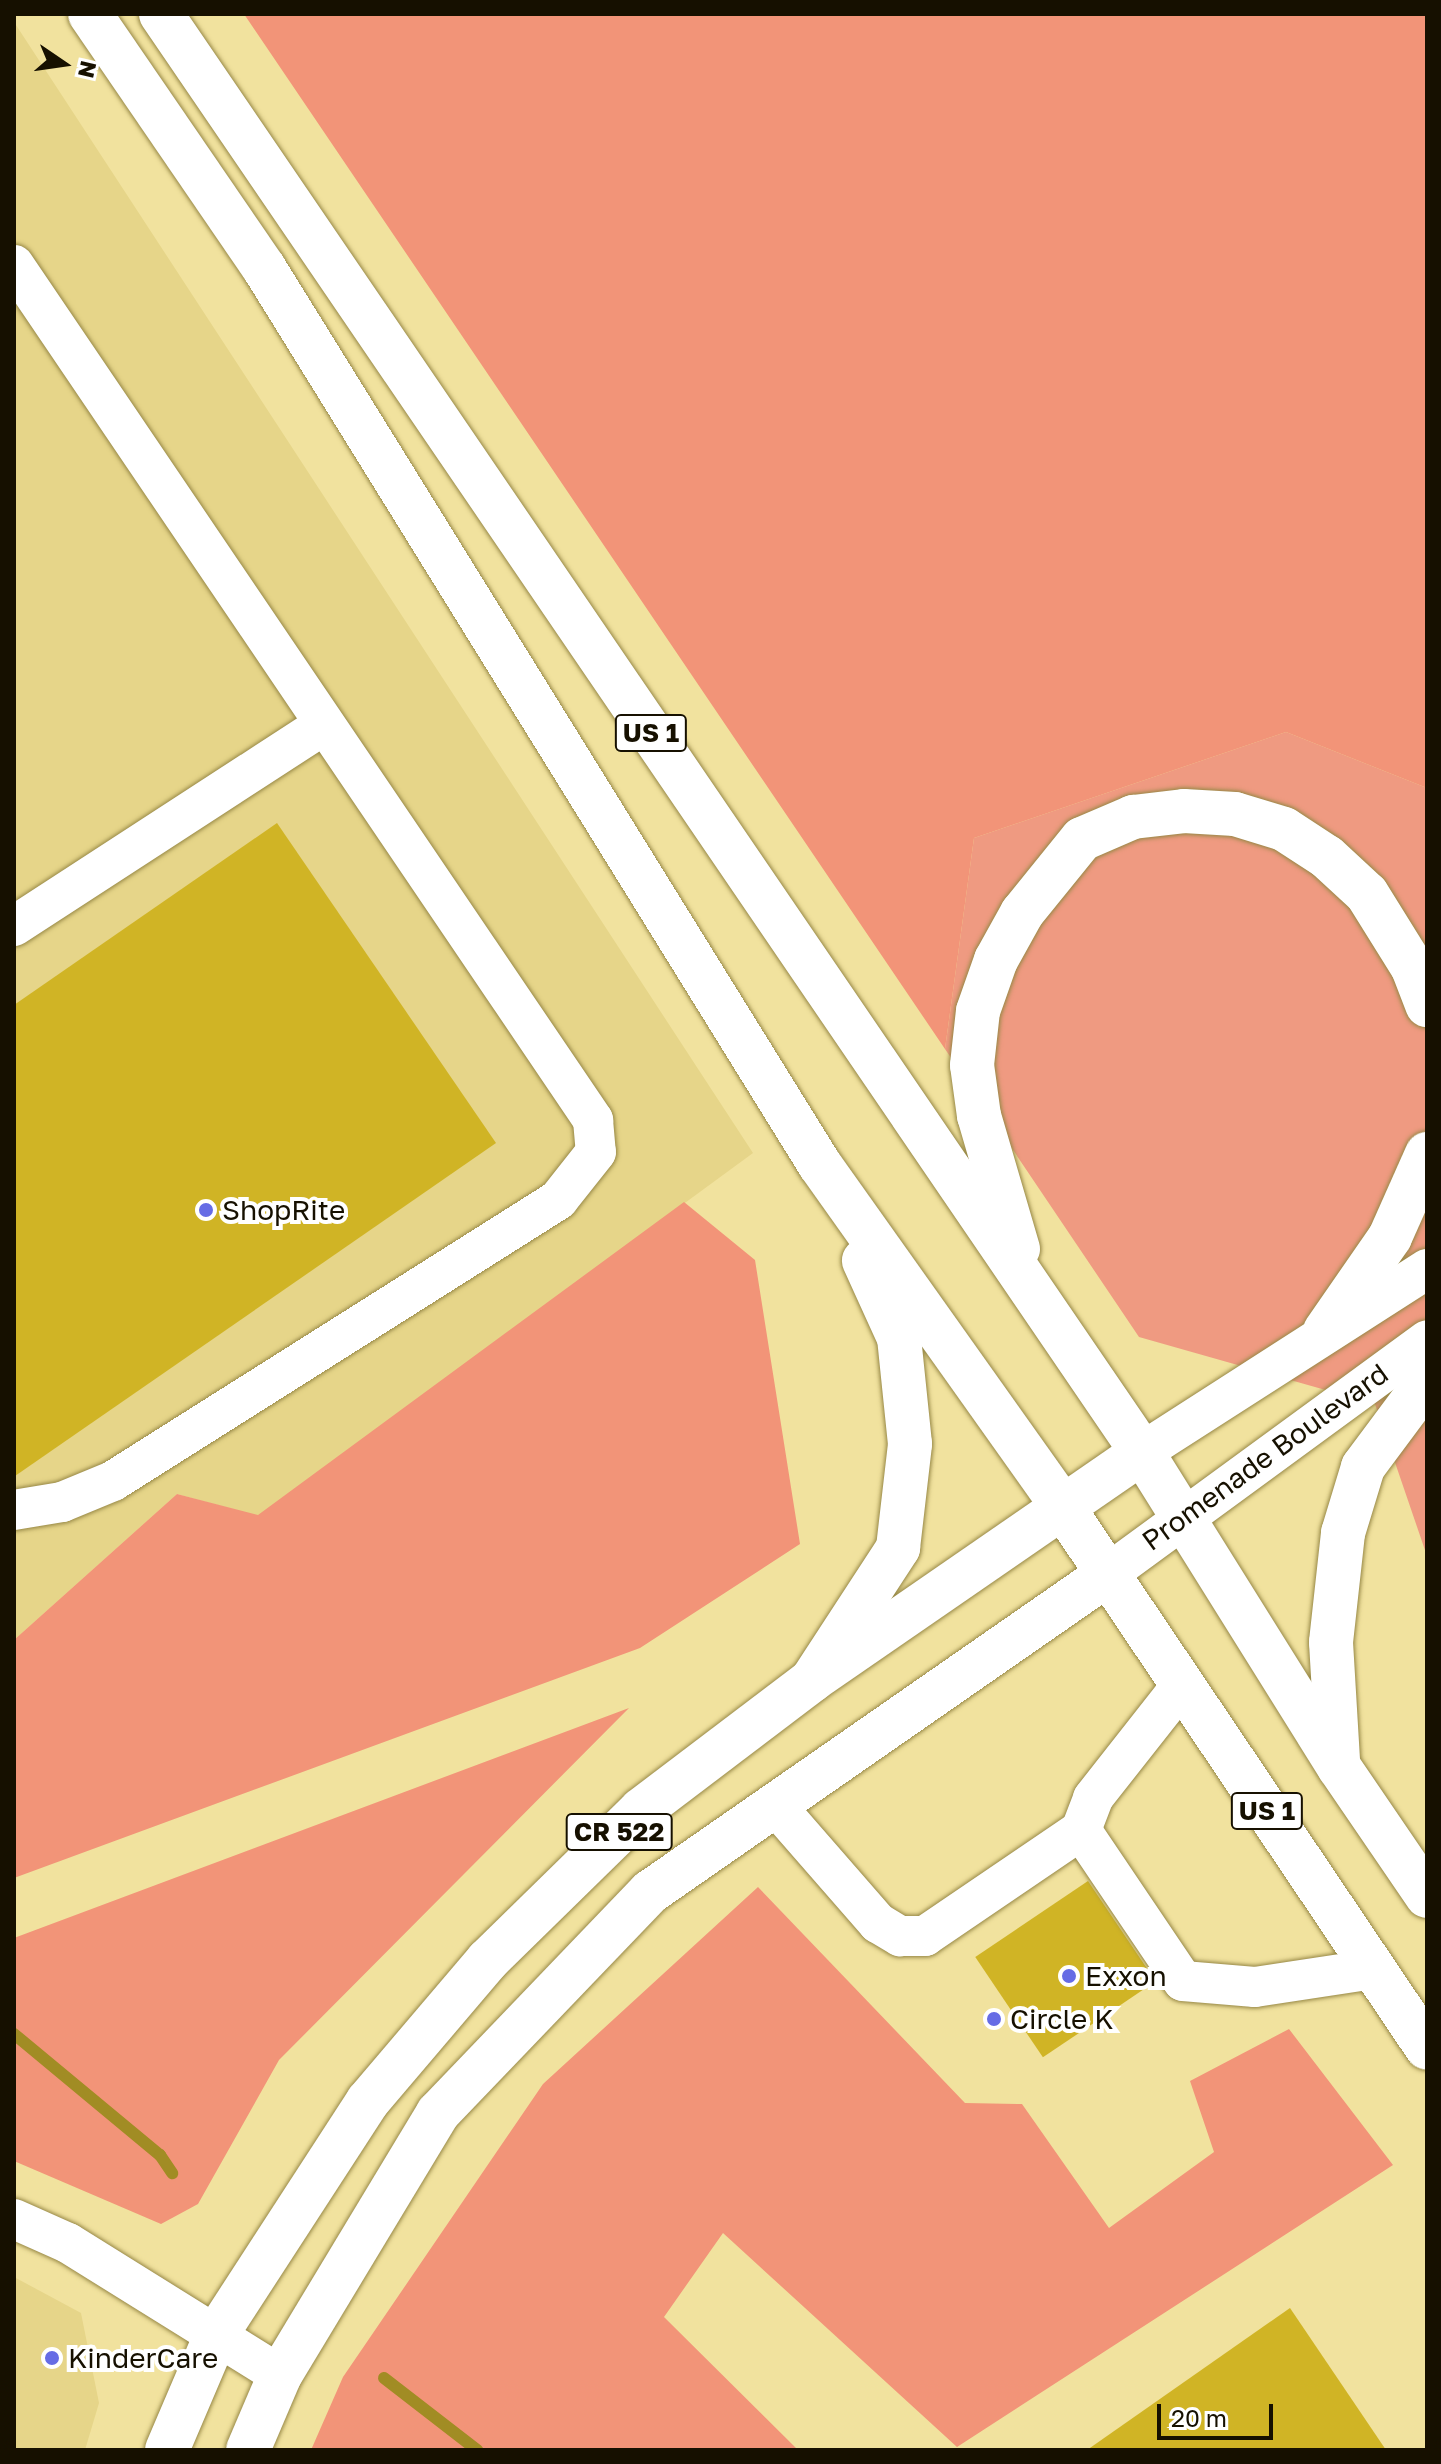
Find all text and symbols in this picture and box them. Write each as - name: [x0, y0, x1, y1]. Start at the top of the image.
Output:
- north arrow: [24, 24, 104, 104]
- text: N: [73, 58, 103, 81]
- road number: US 1: [613, 711, 689, 755]
- place label: ShopRite: [222, 1193, 345, 1227]
- marker: ShopRite: [197, 1201, 215, 1219]
- street label: Promenade Boulevard: [1136, 1357, 1394, 1557]
- road number: US 1: [1229, 1789, 1305, 1833]
- road number: CR 522: [565, 1810, 673, 1854]
- place label: Exxon: [1085, 1959, 1167, 1993]
- marker: Exxon: [1060, 1967, 1078, 1985]
- place label: Circle K: [1010, 2002, 1114, 2036]
- marker: Circle K: [985, 2010, 1003, 2028]
- place label: KinderCare: [68, 2341, 218, 2375]
- marker: KinderCare: [43, 2349, 61, 2367]
- scale bar: [1161, 2388, 1277, 2438]
- text: 20 m: [1171, 2403, 1227, 2432]

